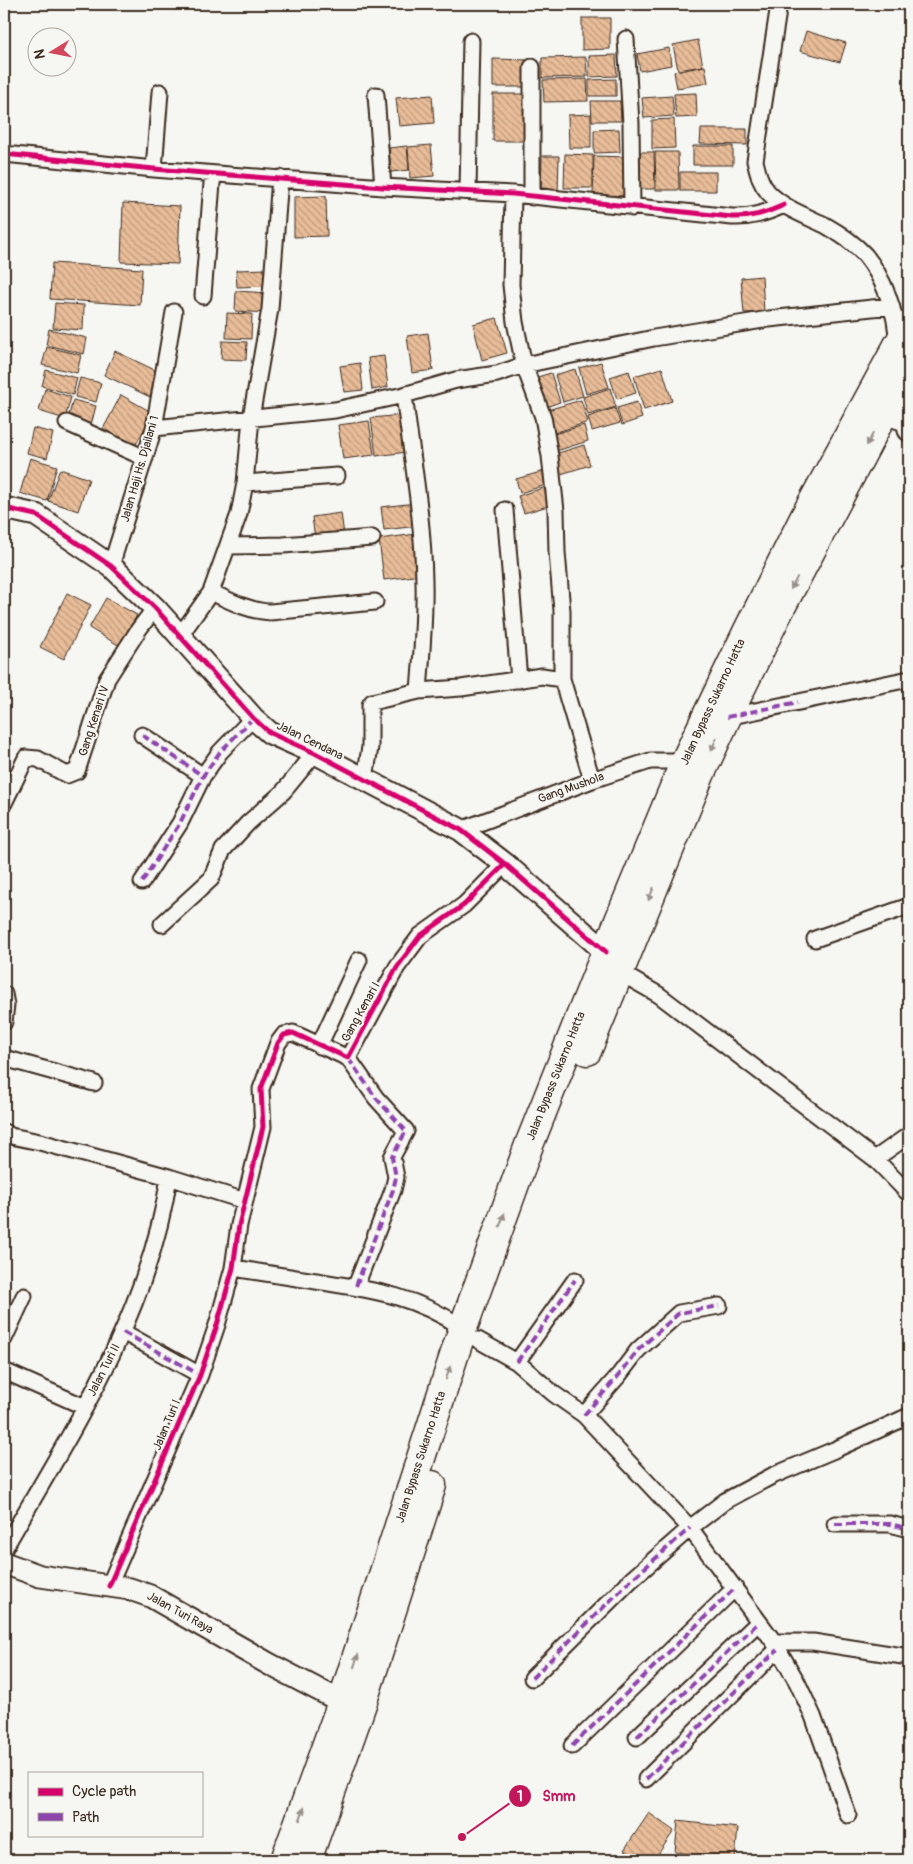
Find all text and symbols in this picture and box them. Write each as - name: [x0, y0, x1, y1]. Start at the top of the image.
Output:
- north arrow: [28, 28, 78, 78]
- text: N: [30, 48, 49, 60]
- street label: Jalan Haji Hs. Djailani 1: [118, 414, 162, 524]
- one-way arrow: [866, 432, 874, 447]
- one-way arrow: [790, 575, 798, 590]
- street label: Jalan Bypass Sukarno Hatta: [677, 636, 749, 767]
- street label: Gang Kenari IV: [76, 684, 112, 758]
- street label: Jalan Cendana: [274, 718, 346, 764]
- one-way arrow: [710, 737, 718, 751]
- street label: Gang Mushola: [536, 769, 606, 807]
- one-way arrow: [647, 887, 655, 901]
- street label: Gang Kenari I: [338, 979, 384, 1045]
- street label: Jalan Bypass Sukarno Hatta: [523, 1009, 589, 1142]
- one-way arrow: [498, 1212, 506, 1227]
- street label: Jalan Turi II: [84, 1341, 124, 1399]
- one-way arrow: [445, 1365, 453, 1380]
- street label: Jalan Bypass Sukarno Hatta: [393, 1389, 449, 1525]
- street label: Jalan Turi I: [150, 1397, 184, 1453]
- street label: Jalan Turi Raya: [144, 1589, 216, 1638]
- one-way arrow: [352, 1653, 360, 1668]
- legend: [28, 1772, 202, 1836]
- callout: Smm: [508, 1781, 586, 1810]
- text: Cycle path: [72, 1782, 136, 1801]
- text: 1: [517, 1787, 523, 1806]
- text: Smm: [542, 1788, 576, 1805]
- one-way arrow: [299, 1807, 306, 1822]
- text: Path: [72, 1808, 99, 1827]

